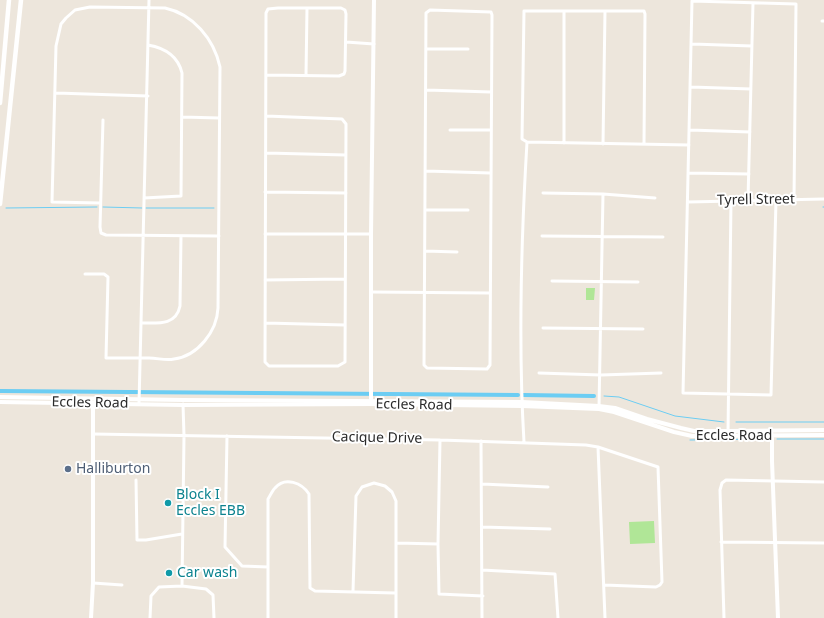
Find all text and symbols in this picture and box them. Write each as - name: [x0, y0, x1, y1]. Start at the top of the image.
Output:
- street label: Tyrell Street: [717, 191, 795, 209]
- street label: Eccles Road: [51, 394, 129, 412]
- street label: Eccles Road: [375, 396, 453, 414]
- street label: Eccles Road: [696, 428, 772, 444]
- street label: Cacique Drive: [332, 429, 422, 447]
- place label: Halliburton: [76, 461, 150, 477]
- marker: Halliburton: [63, 464, 73, 474]
- place label: Block I Eccles EBB: [176, 487, 245, 520]
- marker: Block I Eccles EBB: [163, 498, 173, 508]
- place label: Car wash: [177, 565, 237, 581]
- marker: Car wash: [164, 568, 174, 578]

